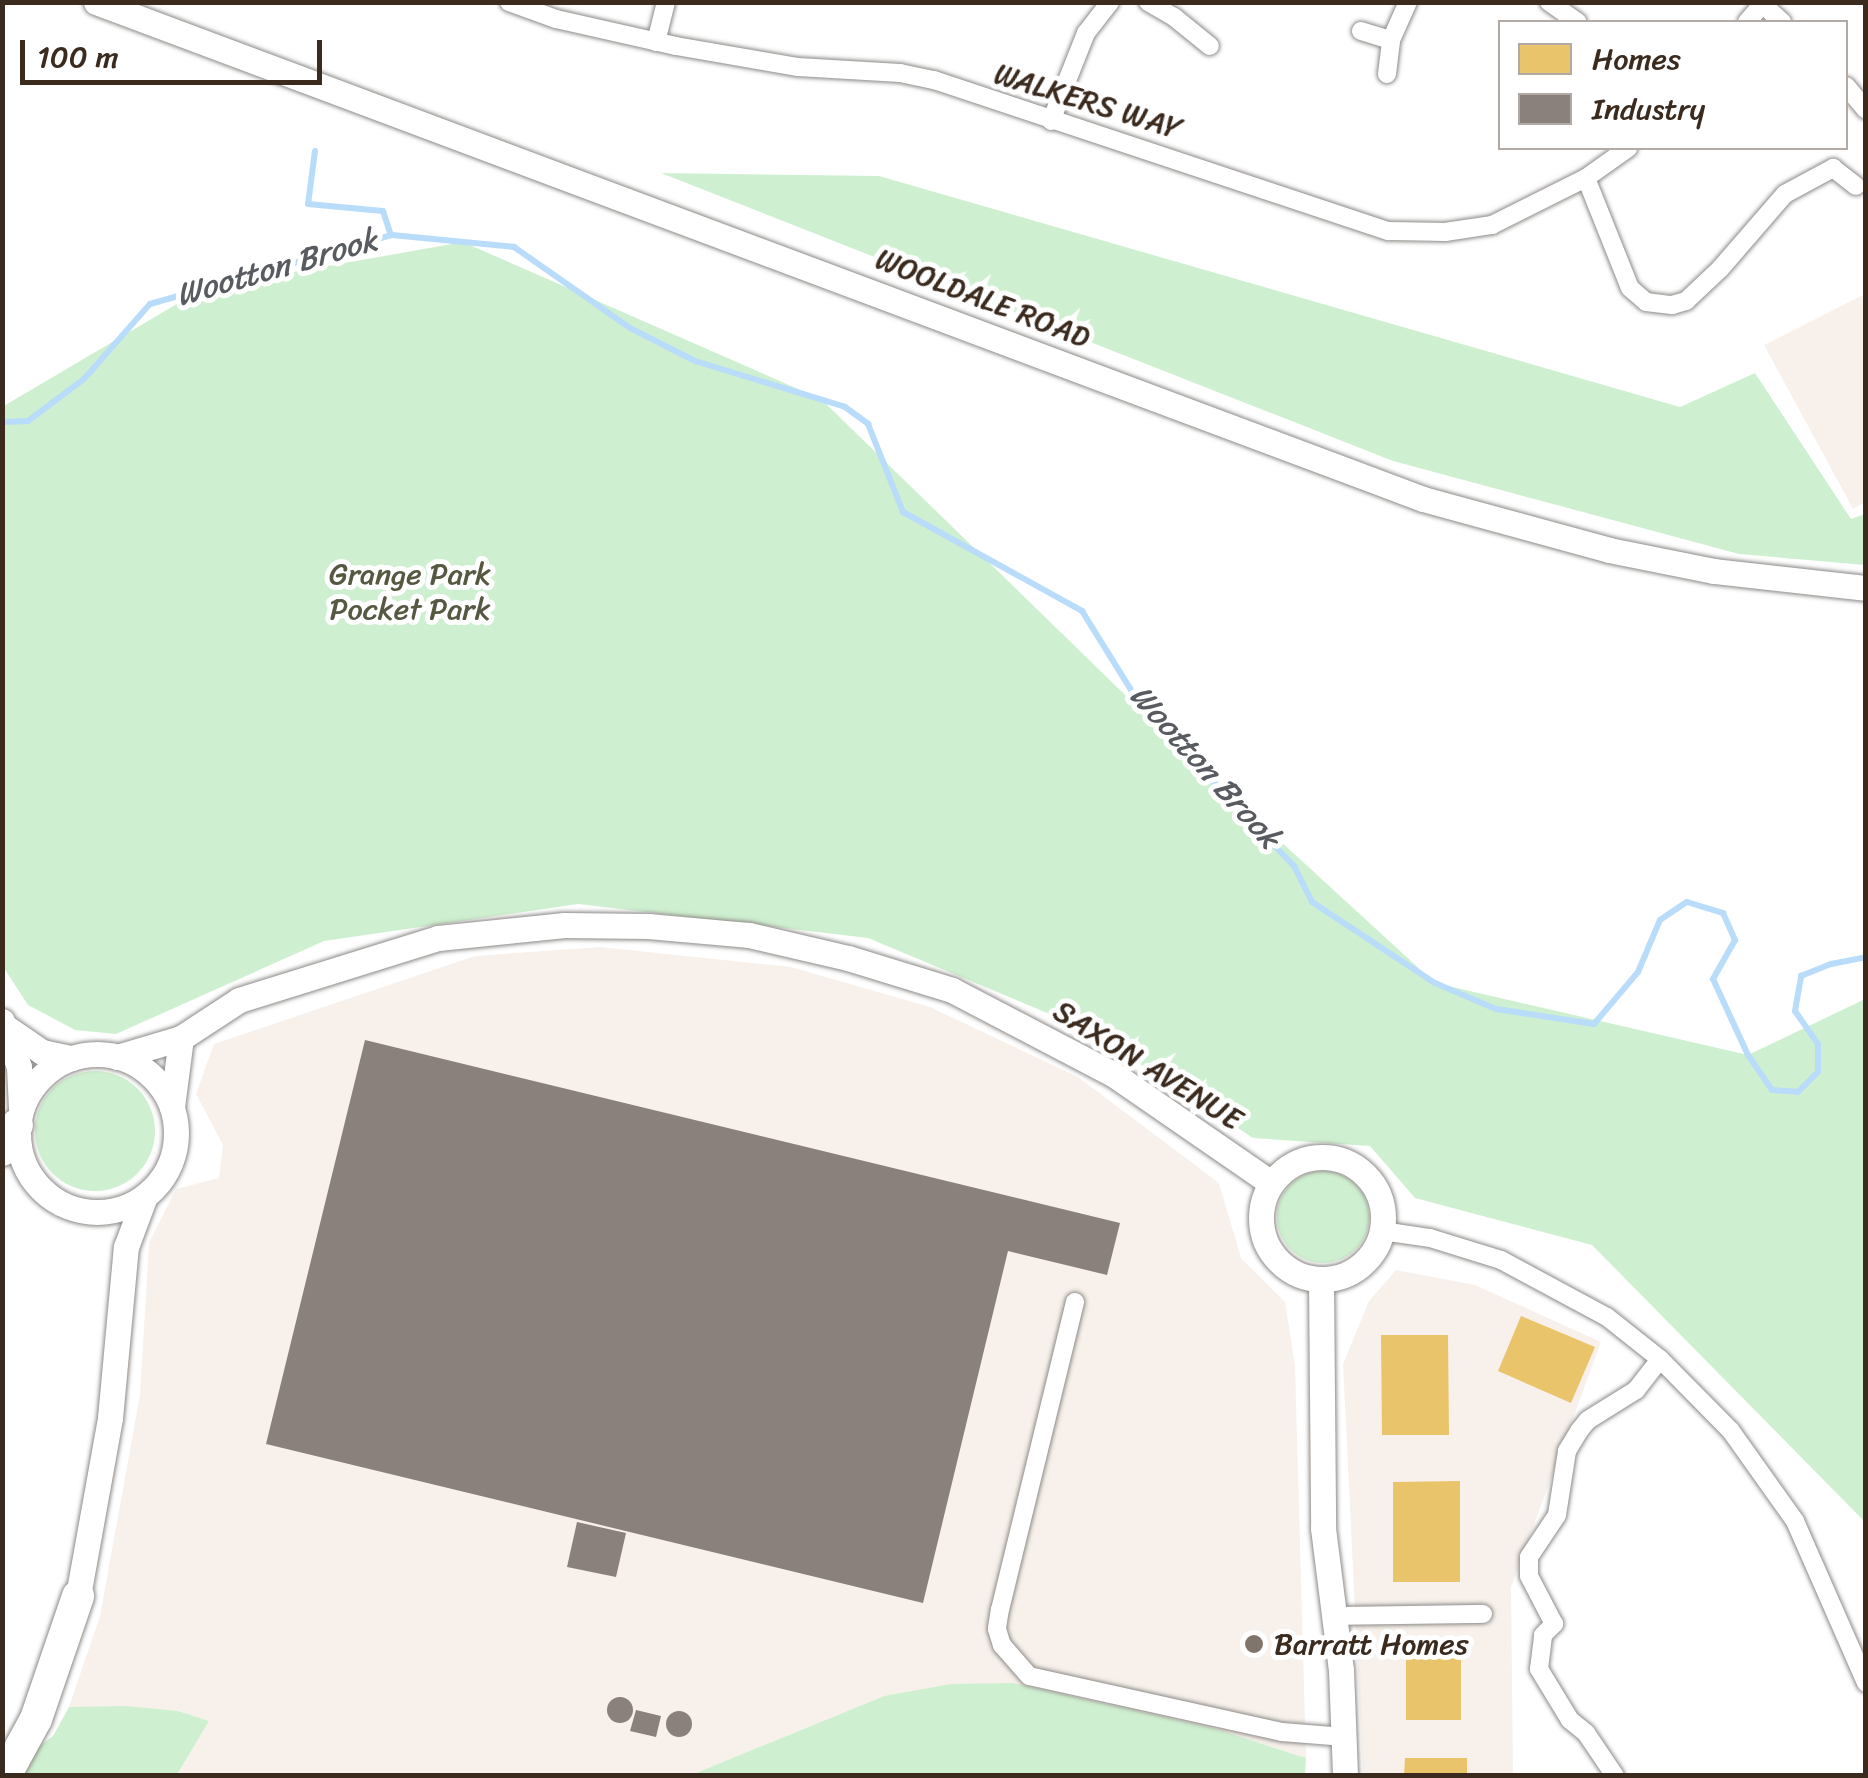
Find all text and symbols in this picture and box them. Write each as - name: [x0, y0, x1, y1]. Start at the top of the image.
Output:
- scale bar: [25, 20, 328, 82]
- legend: [1498, 20, 1848, 150]
- text: 100 m: [37, 30, 119, 84]
- text: Homes: [1592, 32, 1681, 86]
- street label: WALKERS WAY: [991, 56, 1185, 146]
- text: Industry: [1592, 82, 1705, 136]
- water label: Wootton Brook: [172, 221, 382, 315]
- street label: WOOLDALE ROAD: [871, 241, 1095, 355]
- park label: Grange Park Pocket Park: [329, 556, 491, 626]
- water label: Wootton Brook: [1121, 677, 1289, 857]
- street label: SAXON AVENUE: [1046, 992, 1250, 1138]
- place label: Barratt Homes: [1274, 1626, 1469, 1662]
- marker: Barratt Homes: [1243, 1633, 1265, 1655]

